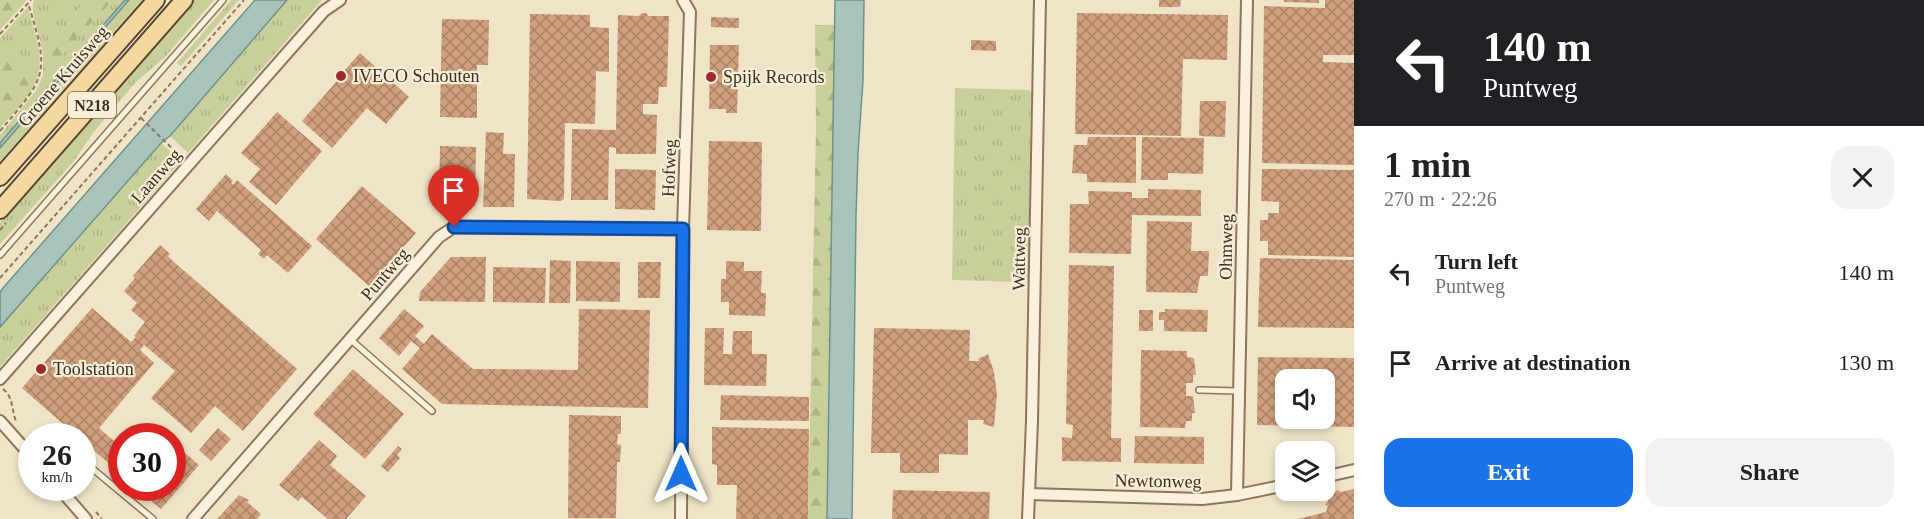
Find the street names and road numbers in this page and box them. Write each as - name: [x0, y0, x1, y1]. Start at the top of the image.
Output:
- street label: Groene Kruisweg: [14, 21, 112, 131]
- road number: N218: [68, 92, 116, 118]
- street label: Hofweg: [658, 139, 680, 197]
- street label: Laanweg: [127, 145, 185, 207]
- street label: Ohmweg: [1215, 214, 1237, 280]
- street label: Wattweg: [1008, 227, 1030, 291]
- street label: Puntweg: [357, 244, 413, 304]
- street label: Newtonweg: [1114, 470, 1202, 492]

